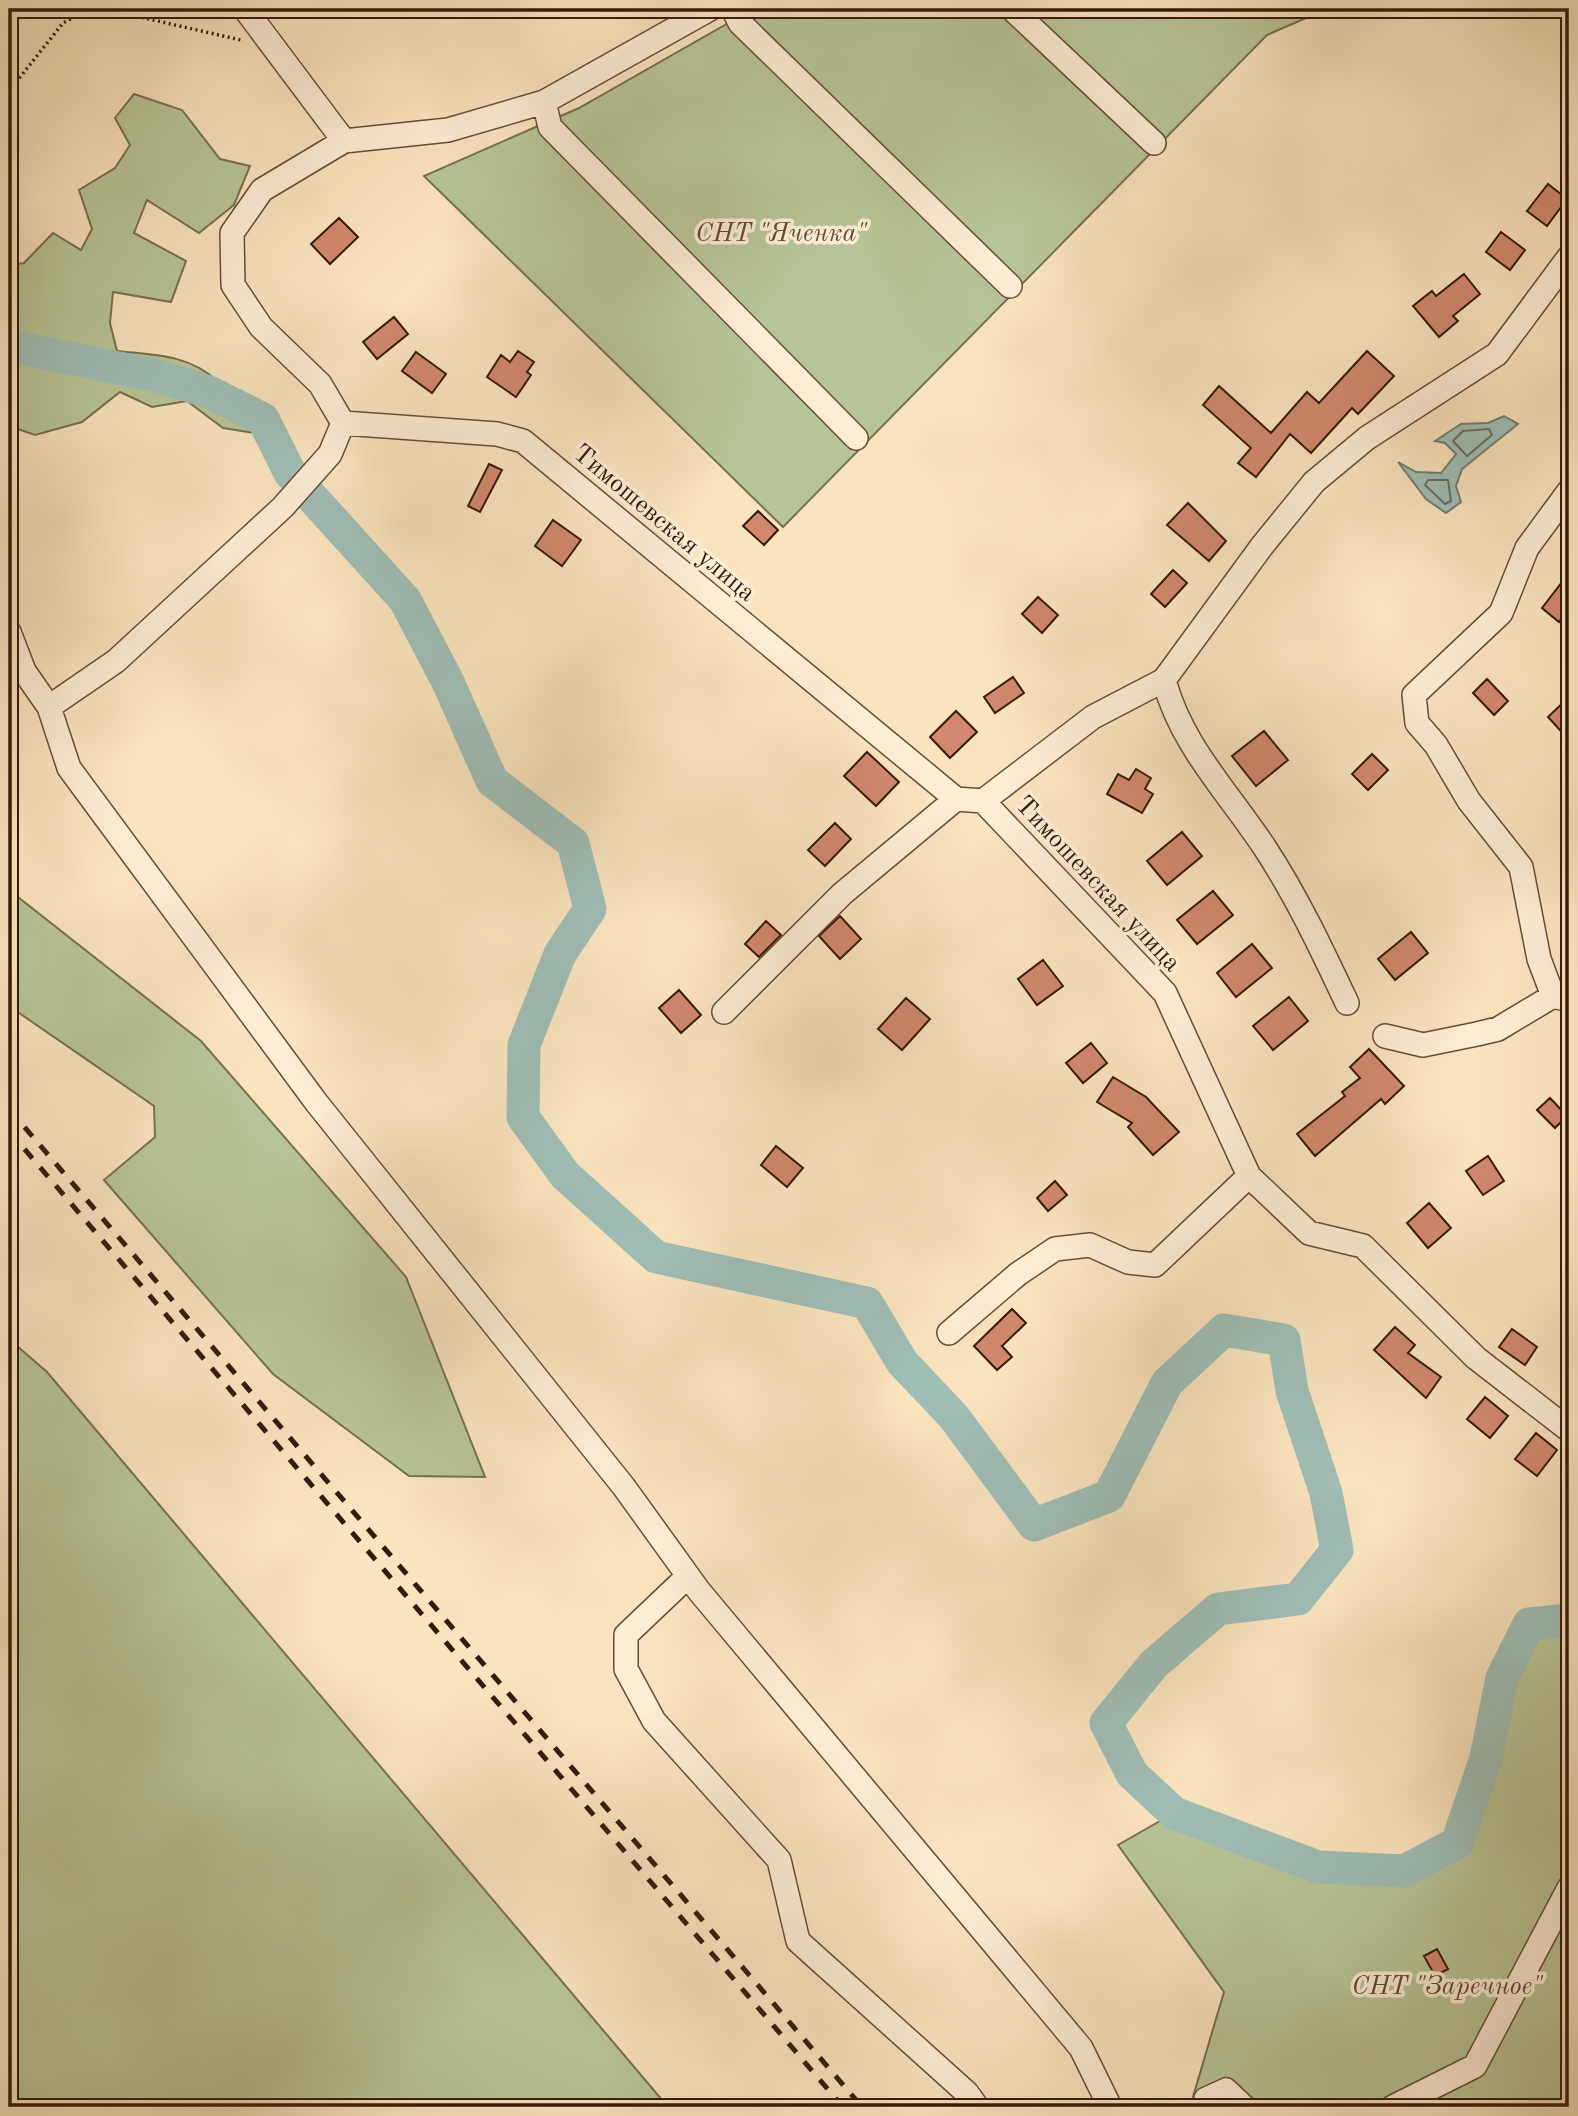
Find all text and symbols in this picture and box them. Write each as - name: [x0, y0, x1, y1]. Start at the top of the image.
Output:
- park label: СНТ "Яченка": [695, 221, 867, 247]
- street label: Тимошевская улица: [568, 440, 760, 607]
- street label: Тимошевская улица: [1010, 792, 1185, 977]
- park label: СНТ "Заречное": [1352, 1974, 1543, 2000]

